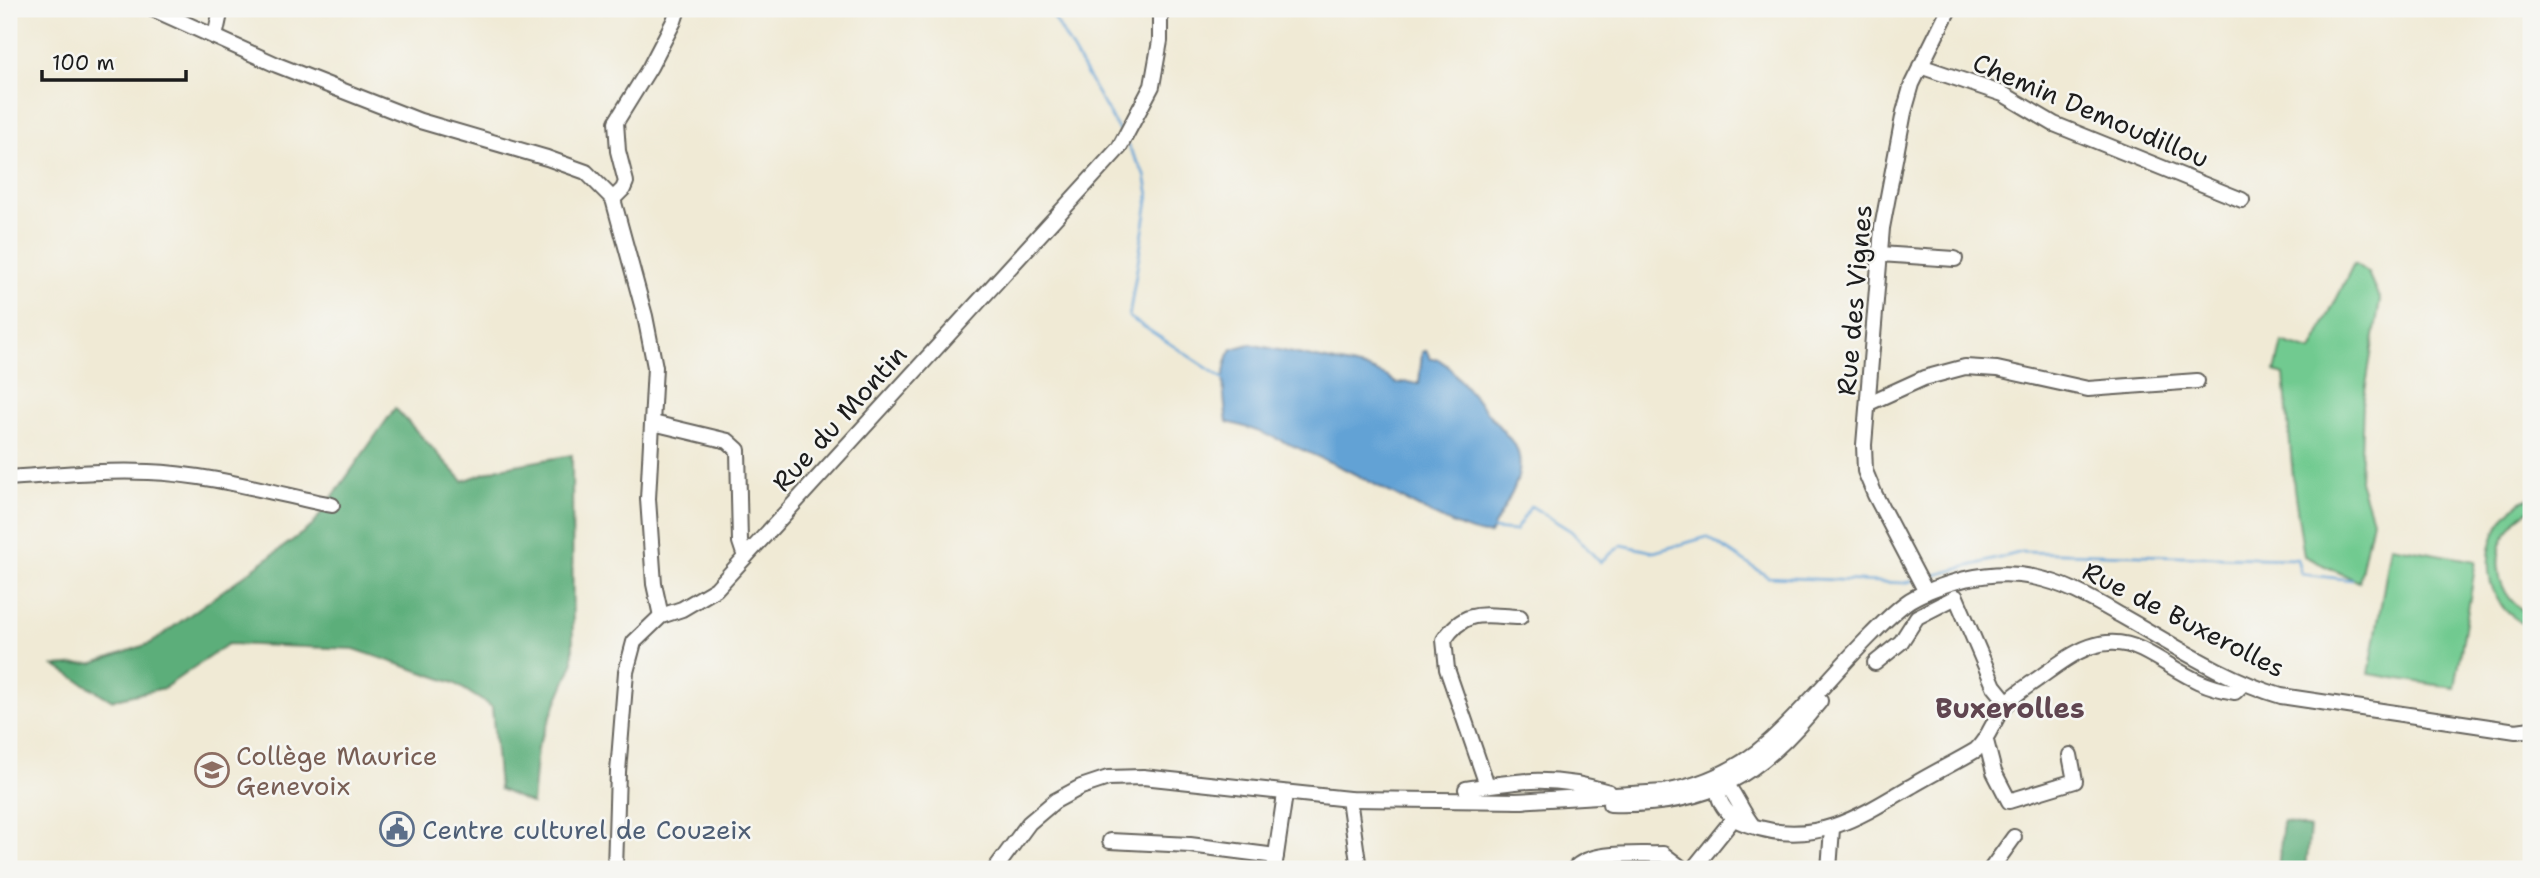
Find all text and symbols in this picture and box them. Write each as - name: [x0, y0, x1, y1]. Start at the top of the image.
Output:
- scale bar: [42, 38, 186, 82]
- street label: Chemin Demoudillou: [1968, 44, 2214, 176]
- text: 100 m: [52, 49, 115, 77]
- street label: Rue des Vignes: [1828, 203, 1880, 397]
- street label: Rue du Montin: [764, 337, 914, 499]
- street label: Rue de Buxerolles: [2077, 553, 2291, 685]
- district label: Buxerolles: [1935, 689, 2085, 727]
- place label: Collège Maurice Genevoix: [236, 738, 438, 803]
- school or university icon: Collège Maurice Genevoix: [193, 751, 231, 789]
- public building icon: Centre culturel de Couzeix: [378, 810, 416, 848]
- place label: Centre culturel de Couzeix: [422, 812, 751, 847]

